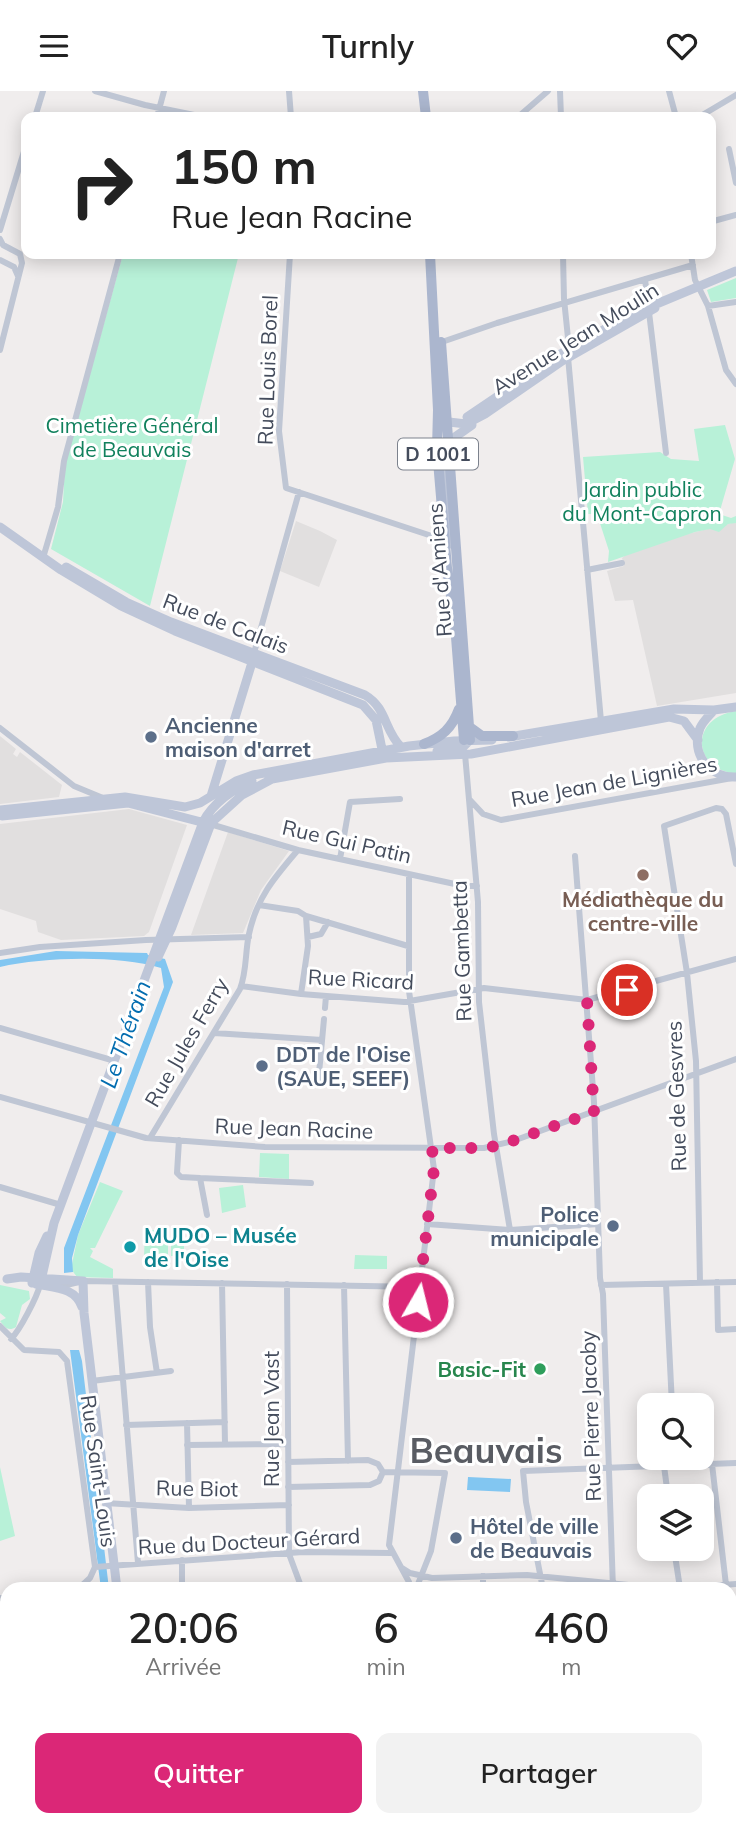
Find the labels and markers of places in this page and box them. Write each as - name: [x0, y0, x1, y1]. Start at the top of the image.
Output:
- place label: Ancienne maison d'arret: [165, 712, 311, 762]
- marker: Ancienne maison d'arret: [143, 729, 159, 745]
- marker: Médiathèque du centre-ville: [635, 867, 651, 883]
- place label: Médiathèque du centre-ville: [562, 886, 724, 936]
- pin: [597, 960, 657, 1020]
- place label: DDT de l'Oise (SAUE, SEEF): [276, 1041, 411, 1091]
- marker: DDT de l'Oise (SAUE, SEEF): [254, 1058, 270, 1074]
- place label: Police municipale: [490, 1201, 599, 1251]
- marker: Police municipale: [605, 1218, 621, 1234]
- place label: MUDO – Musée de l'Oise: [144, 1222, 297, 1272]
- marker: MUDO – Musée de l'Oise: [122, 1239, 138, 1255]
- place label: Basic-Fit: [437, 1356, 526, 1382]
- marker: Basic-Fit: [532, 1361, 548, 1377]
- place label: Hôtel de ville de Beauvais: [470, 1513, 599, 1563]
- marker: Hôtel de ville de Beauvais: [448, 1530, 464, 1546]

